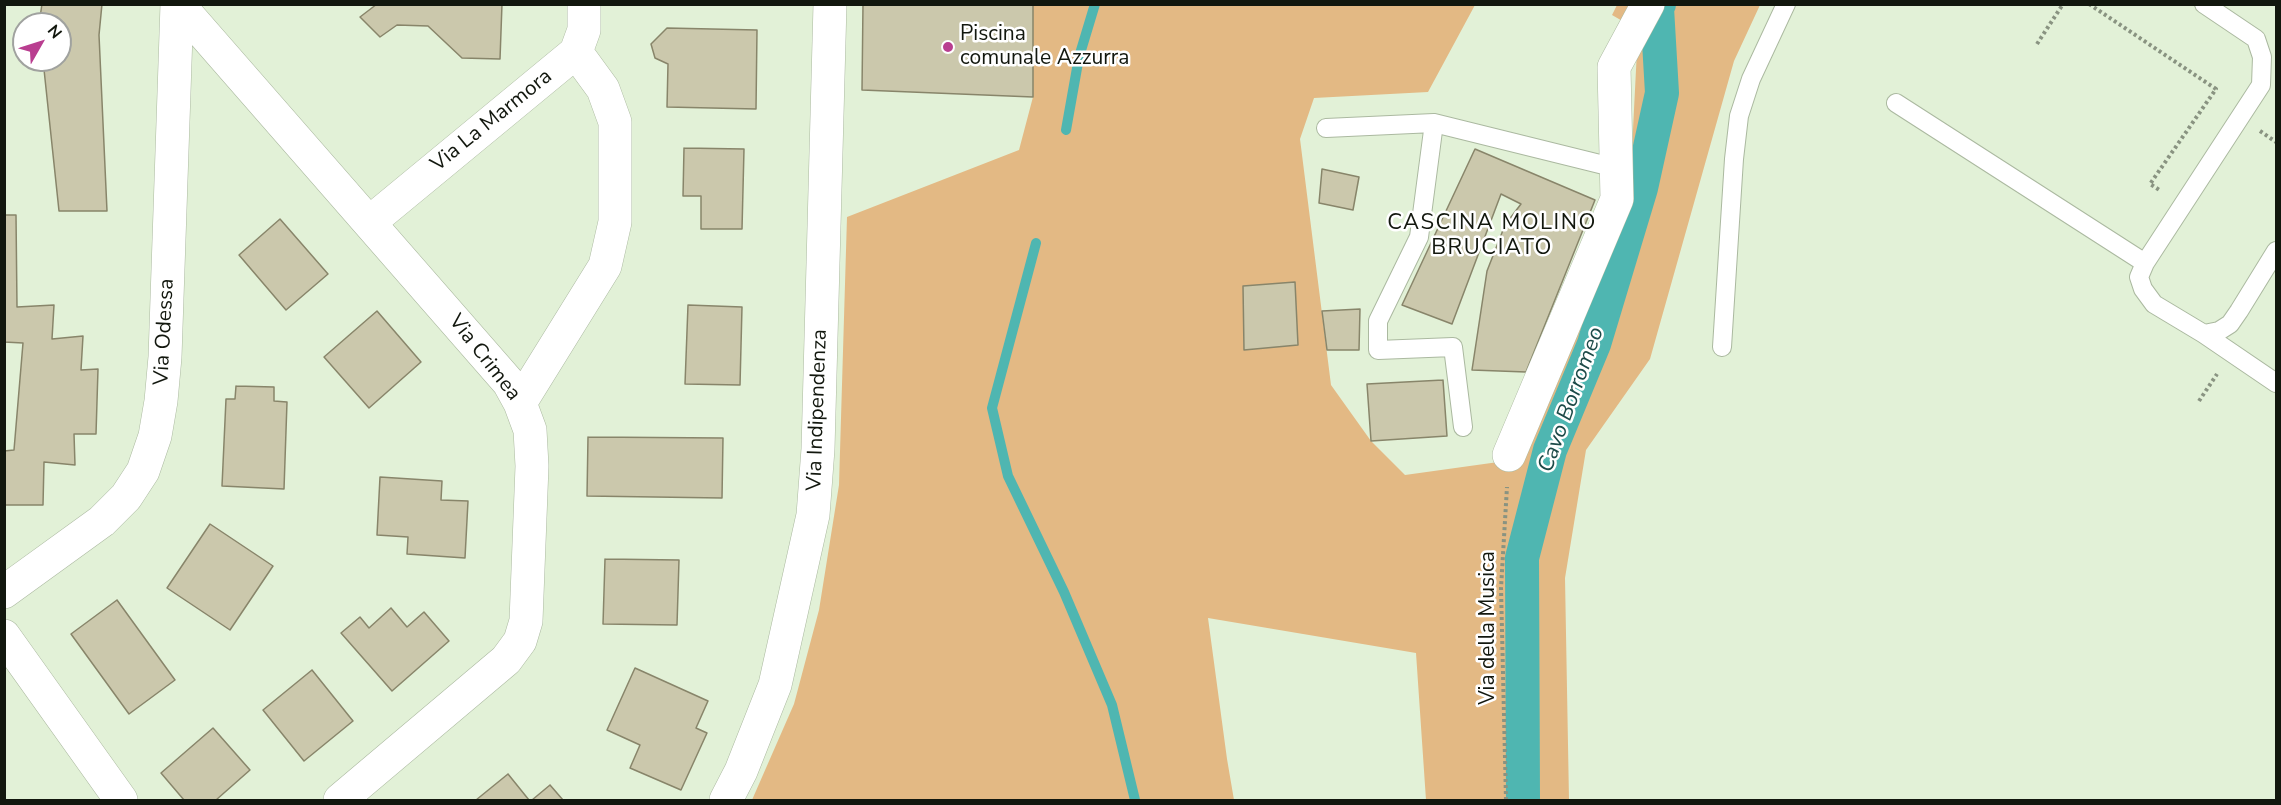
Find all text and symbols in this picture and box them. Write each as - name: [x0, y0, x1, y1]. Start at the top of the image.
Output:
- north arrow: [12, 12, 72, 72]
- text: N: [42, 20, 67, 44]
- place label: Piscina comunale Azzurra: [960, 22, 1129, 72]
- marker: Piscina comunale Azzurra: [941, 40, 955, 54]
- street label: Via La Marmora: [426, 64, 558, 178]
- district label: CASCINA MOLINO BRUCIATO: [1387, 211, 1597, 262]
- street label: Via Odessa: [150, 278, 180, 386]
- street label: Via Crimea: [442, 310, 526, 406]
- water label: Cavo Borromeo: [1533, 324, 1611, 476]
- street label: Via Indipendenza: [803, 329, 833, 491]
- street label: Via della Musica: [1476, 551, 1502, 705]

